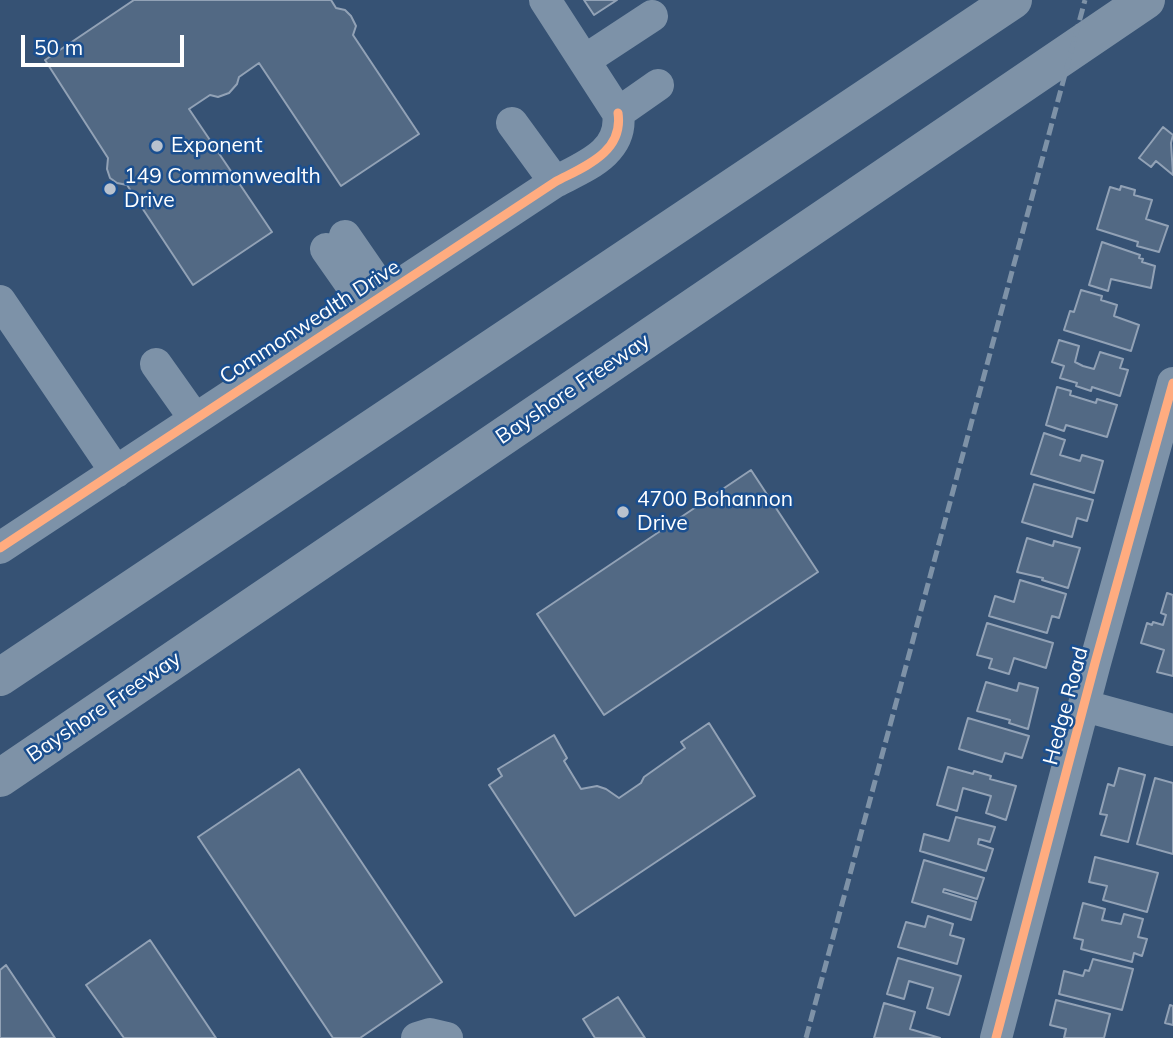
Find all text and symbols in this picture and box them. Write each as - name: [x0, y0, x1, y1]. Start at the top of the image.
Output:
- scale bar: [24, 21, 187, 65]
- text: 50 m: [34, 34, 83, 60]
- place label: Exponent: [171, 133, 263, 159]
- marker: Exponent: [149, 138, 165, 154]
- place label: 149 Commonwealth Drive: [124, 164, 321, 214]
- marker: 149 Commonwealth Drive: [102, 181, 118, 197]
- street label: Commonwealth Drive: [215, 254, 405, 390]
- street label: Bayshore Freeway: [491, 328, 655, 450]
- place label: 4700 Bohannon Drive: [637, 487, 793, 537]
- marker: 4700 Bohannon Drive: [615, 504, 631, 520]
- street label: Hedge Road: [1038, 644, 1094, 768]
- street label: Bayshore Freeway: [22, 646, 186, 768]

